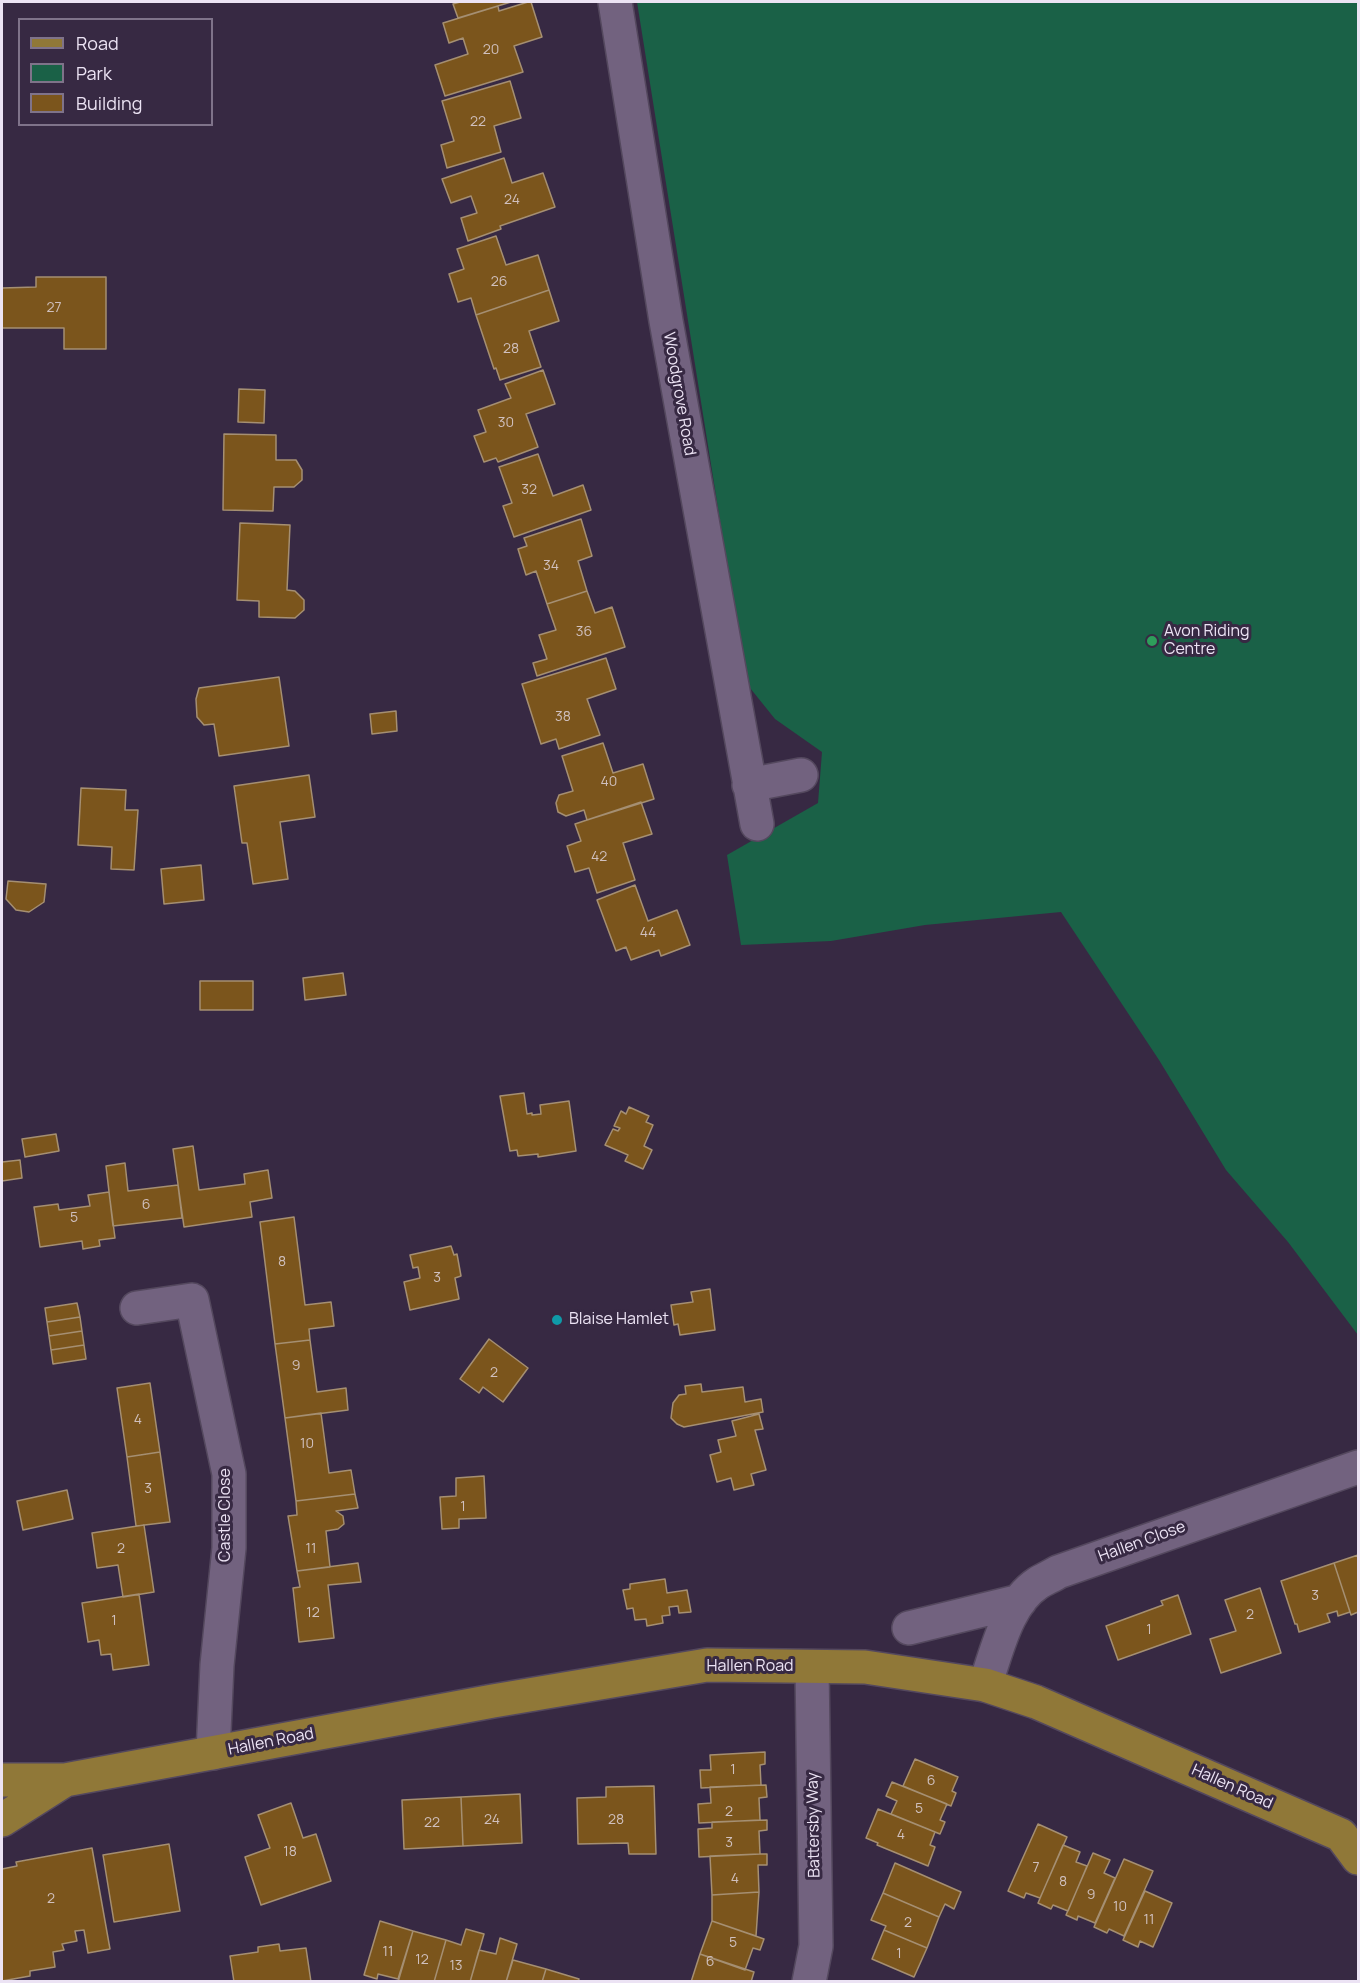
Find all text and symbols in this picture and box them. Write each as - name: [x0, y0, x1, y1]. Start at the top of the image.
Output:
- legend: [18, 18, 213, 126]
- text: Road: [76, 31, 119, 55]
- house number: 20: [483, 42, 499, 58]
- text: Park: [76, 61, 112, 85]
- text: Building: [76, 91, 142, 115]
- house number: 22: [470, 114, 486, 130]
- house number: 24: [504, 192, 520, 208]
- house number: 26: [491, 274, 507, 290]
- house number: 27: [46, 300, 62, 316]
- street label: Woodgrove Road: [659, 331, 699, 457]
- house number: 28: [503, 341, 519, 357]
- house number: 30: [498, 415, 514, 431]
- house number: 32: [521, 482, 537, 498]
- house number: 34: [543, 558, 559, 574]
- place label: Avon Riding Centre: [1164, 622, 1249, 660]
- house number: 36: [576, 624, 592, 640]
- marker: Avon Riding Centre: [1145, 634, 1159, 648]
- house number: 38: [555, 709, 571, 725]
- house number: 40: [601, 774, 617, 790]
- house number: 42: [591, 849, 607, 865]
- house number: 44: [640, 925, 656, 941]
- house number: 6: [142, 1197, 150, 1213]
- house number: 5: [70, 1210, 78, 1226]
- house number: 8: [278, 1254, 286, 1270]
- house number: 3: [433, 1270, 441, 1286]
- place label: Blaise Hamlet: [569, 1310, 669, 1330]
- marker: Blaise Hamlet: [550, 1313, 564, 1327]
- house number: 9: [292, 1358, 300, 1374]
- house number: 2: [490, 1365, 498, 1381]
- house number: 4: [134, 1412, 142, 1428]
- house number: 10: [300, 1436, 314, 1452]
- street label: Castle Close: [216, 1468, 236, 1562]
- house number: 3: [144, 1481, 152, 1497]
- house number: 1: [460, 1499, 466, 1515]
- street label: Hallen Close: [1096, 1517, 1188, 1567]
- house number: 2: [117, 1541, 125, 1557]
- house number: 11: [306, 1541, 316, 1557]
- house number: 3: [1311, 1588, 1319, 1604]
- house number: 12: [306, 1605, 320, 1621]
- house number: 2: [1246, 1607, 1254, 1623]
- house number: 1: [111, 1613, 117, 1629]
- house number: 1: [1146, 1622, 1152, 1638]
- street label: Hallen Road: [706, 1657, 794, 1677]
- street label: Hallen Road: [226, 1724, 316, 1760]
- street label: Hallen Road: [1188, 1761, 1276, 1813]
- house number: 1: [730, 1762, 736, 1778]
- street label: Battersby Way: [803, 1772, 825, 1878]
- house number: 6: [927, 1773, 935, 1789]
- house number: 5: [915, 1801, 923, 1817]
- house number: 2: [725, 1804, 733, 1820]
- house number: 24: [484, 1812, 500, 1828]
- house number: 28: [608, 1812, 624, 1828]
- house number: 22: [424, 1815, 440, 1831]
- house number: 4: [897, 1827, 905, 1843]
- house number: 3: [725, 1835, 733, 1851]
- house number: 18: [283, 1844, 297, 1860]
- house number: 7: [1032, 1860, 1040, 1876]
- house number: 4: [731, 1871, 739, 1887]
- house number: 8: [1059, 1874, 1067, 1890]
- house number: 9: [1087, 1887, 1095, 1903]
- house number: 2: [47, 1891, 55, 1907]
- house number: 10: [1113, 1899, 1127, 1915]
- house number: 11: [1144, 1912, 1154, 1928]
- house number: 2: [904, 1915, 912, 1931]
- house number: 5: [729, 1935, 737, 1951]
- house number: 11: [383, 1944, 393, 1960]
- house number: 1: [896, 1946, 902, 1962]
- house number: 12: [415, 1952, 429, 1968]
- house number: 6: [706, 1954, 714, 1970]
- house number: 13: [449, 1958, 463, 1974]

